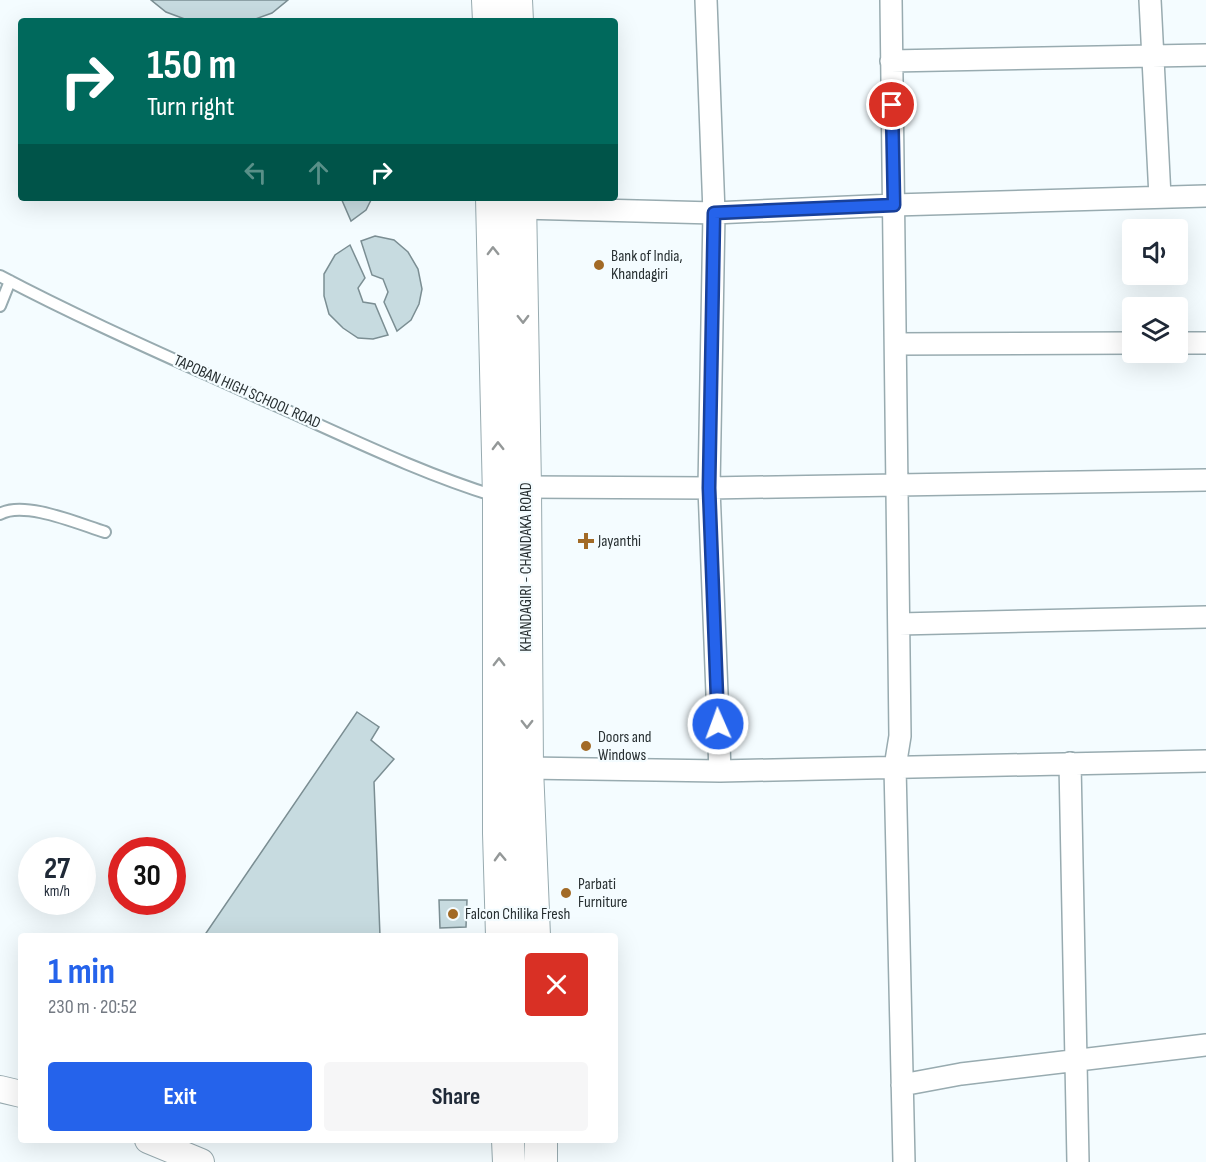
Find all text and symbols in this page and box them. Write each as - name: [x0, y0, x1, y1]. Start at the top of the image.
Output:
- text: 150 m: [147, 40, 236, 91]
- icon: right: [48, 42, 126, 120]
- pin: [866, 79, 917, 130]
- icon: arrive: [875, 88, 908, 121]
- text: Turn right: [147, 91, 234, 123]
- icon: left: [239, 156, 272, 189]
- icon: ahead: [302, 156, 335, 189]
- icon: right: [365, 156, 398, 189]
- map controls: [1122, 219, 1188, 363]
- button: sound: [1122, 219, 1188, 285]
- one-way arrow: [487, 246, 500, 255]
- place label: Bank of India, Khandagiri: [611, 247, 683, 284]
- marker: Bank of India, Khandagiri: [592, 258, 606, 272]
- button: layers: [1122, 297, 1188, 363]
- one-way arrow: [516, 315, 529, 324]
- street label: TAPOBAN HIGH SCHOOL ROAD: [171, 351, 323, 433]
- one-way arrow: [491, 441, 504, 450]
- street label: KHANDAGIRI - CHANDAKA ROAD: [517, 482, 536, 652]
- place label: Jayanthi: [597, 532, 641, 551]
- marker: Jayanthi: [579, 534, 593, 548]
- one-way arrow: [493, 657, 505, 666]
- position arrow: [686, 692, 750, 756]
- one-way arrow: [521, 720, 533, 729]
- place label: Doors and Windows: [598, 728, 651, 765]
- marker: Doors and Windows: [579, 739, 593, 753]
- speed limit sign: 30: [108, 837, 186, 915]
- text: 27: [44, 851, 70, 887]
- one-way arrow: [494, 852, 506, 861]
- place label: Parbati Furniture: [578, 875, 628, 912]
- text: km/h: [44, 882, 70, 901]
- marker: Parbati Furniture: [559, 886, 573, 900]
- place label: Falcon Chilika Fresh: [465, 905, 570, 924]
- marker: Falcon Chilika Fresh: [446, 907, 460, 921]
- text: 1 min: [48, 951, 115, 994]
- button: close: [525, 953, 588, 1016]
- text: 230 m · 20:52: [48, 995, 137, 1019]
- button: Exit: [48, 1062, 312, 1131]
- button: Share: [324, 1062, 588, 1131]

